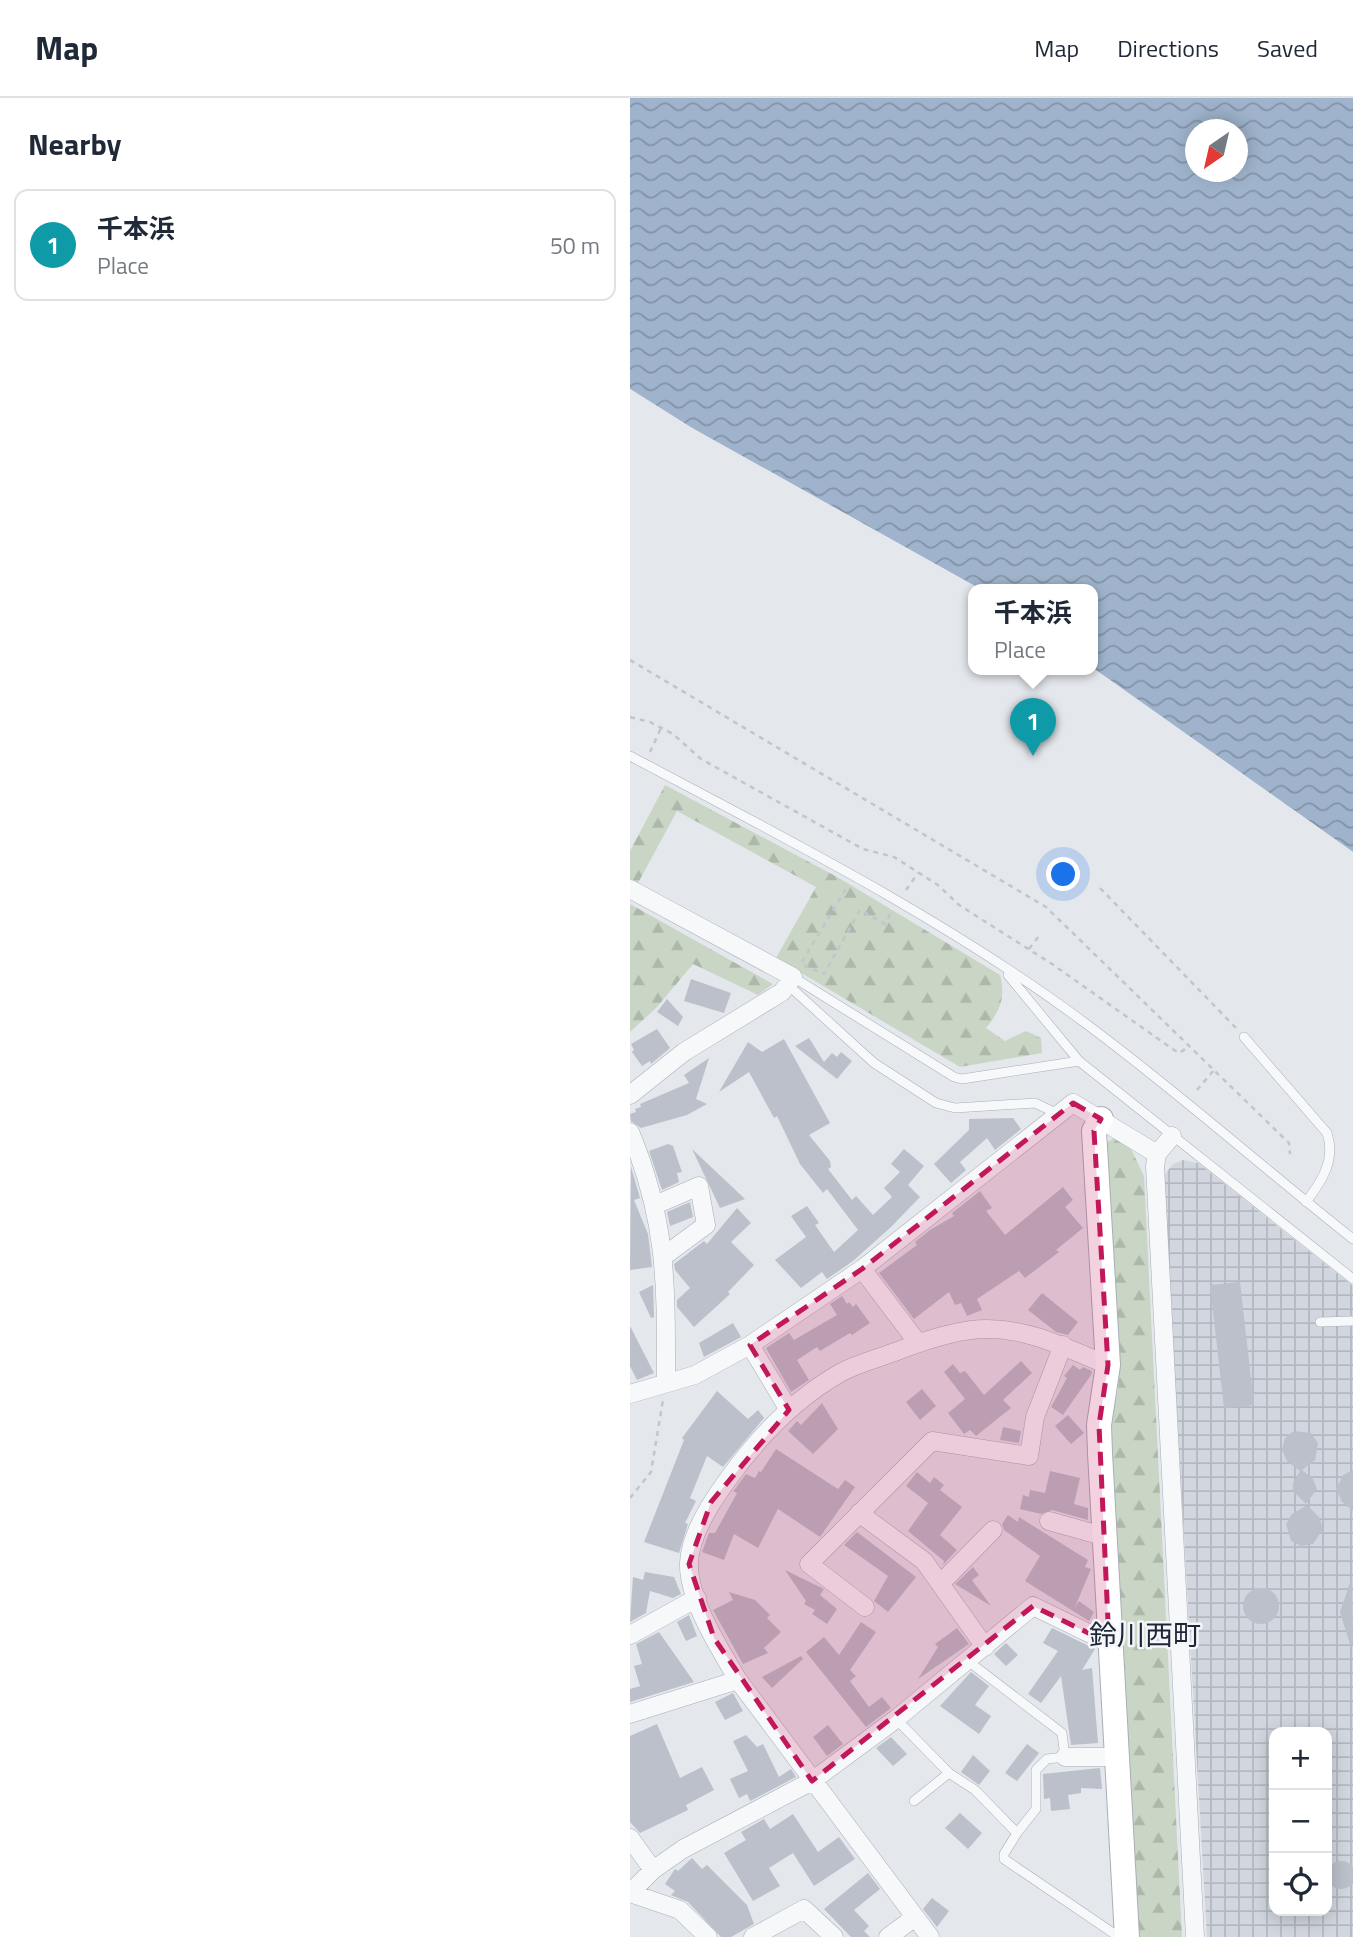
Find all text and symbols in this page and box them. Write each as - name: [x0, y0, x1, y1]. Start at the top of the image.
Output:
- text: Map: [35, 23, 98, 73]
- text: Map: [1034, 30, 1079, 66]
- text: Directions: [1117, 30, 1219, 66]
- text: Saved: [1257, 30, 1318, 66]
- north arrow: [1185, 119, 1248, 182]
- text: Nearby: [28, 121, 121, 167]
- text: 千本浜: [97, 209, 175, 248]
- text: 1: [47, 228, 59, 263]
- text: 50 m: [550, 228, 600, 263]
- text: Place: [97, 248, 149, 283]
- popup: [968, 584, 1098, 675]
- text: 千本浜: [994, 593, 1072, 632]
- text: Place: [994, 632, 1046, 667]
- pin: 1: [1010, 698, 1056, 756]
- your location: [1046, 857, 1080, 891]
- district label: 鈴川西町: [1089, 1613, 1201, 1656]
- map controls: [1269, 1727, 1332, 1916]
- button: +: [1269, 1727, 1332, 1790]
- button: −: [1269, 1790, 1332, 1853]
- button: locate: [1269, 1853, 1332, 1916]

